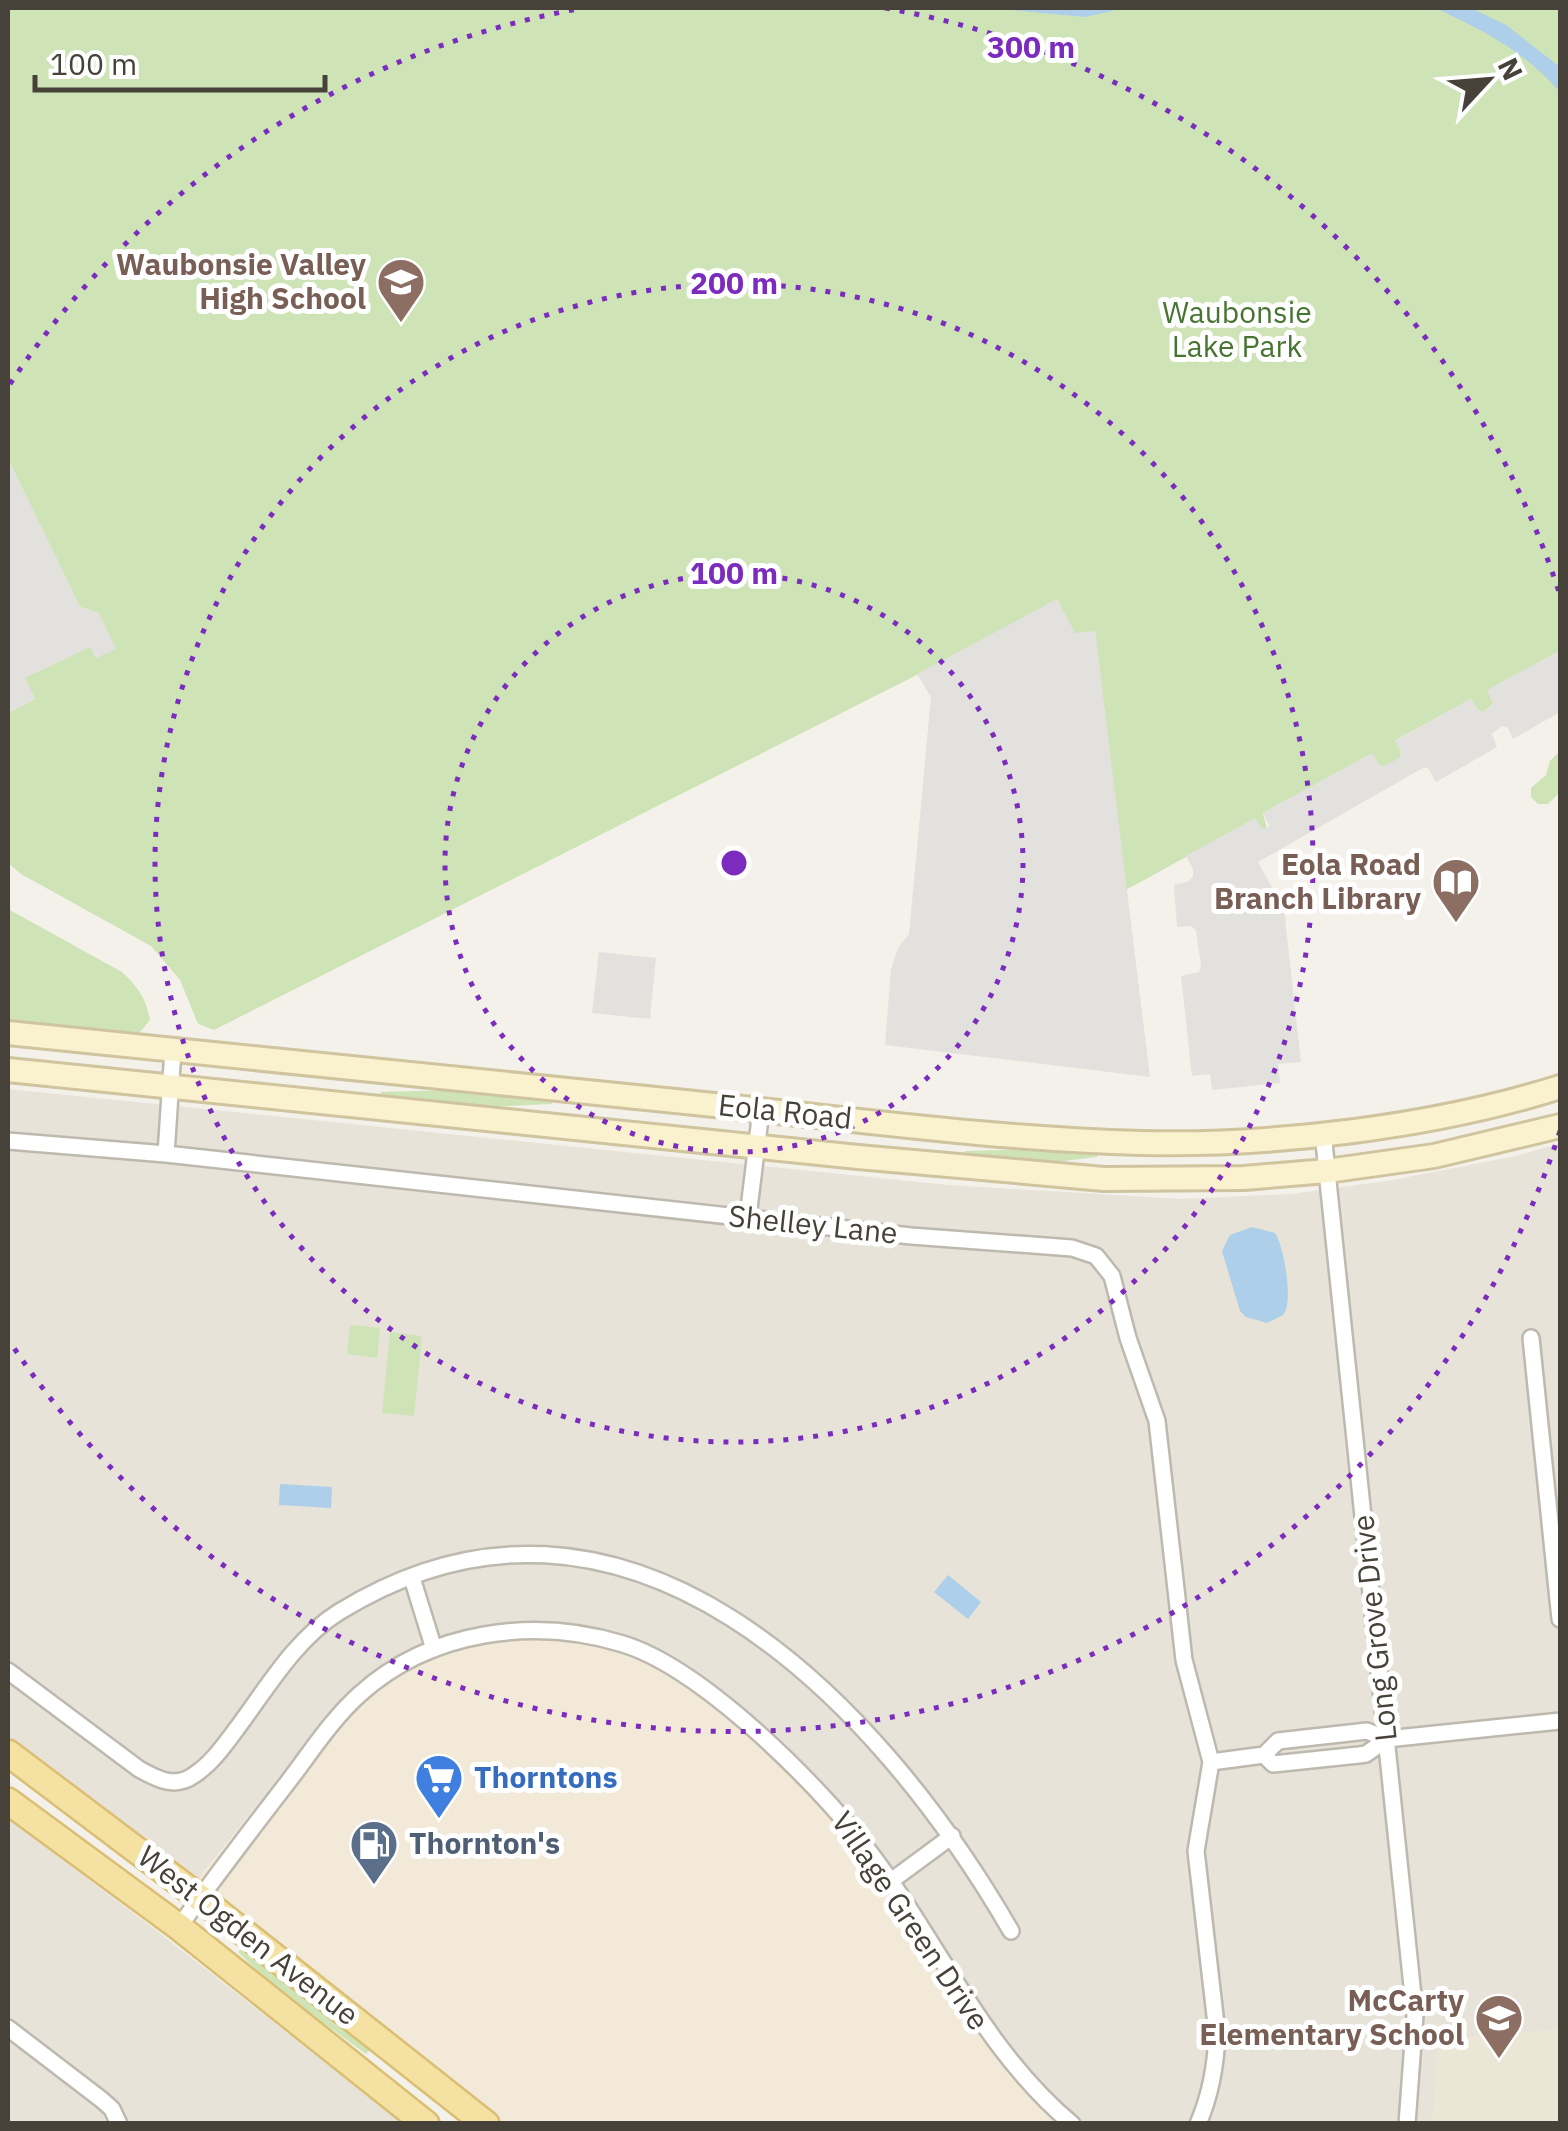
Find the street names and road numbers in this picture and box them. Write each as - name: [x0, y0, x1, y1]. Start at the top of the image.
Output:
- street label: Eola Road: [716, 1084, 854, 1137]
- street label: Shelley Lane: [727, 1195, 900, 1252]
- street label: Long Grove Drive: [1342, 1513, 1405, 1743]
- street label: Village Green Drive: [824, 1803, 999, 2037]
- street label: West Ogden Avenue: [131, 1836, 367, 2033]

